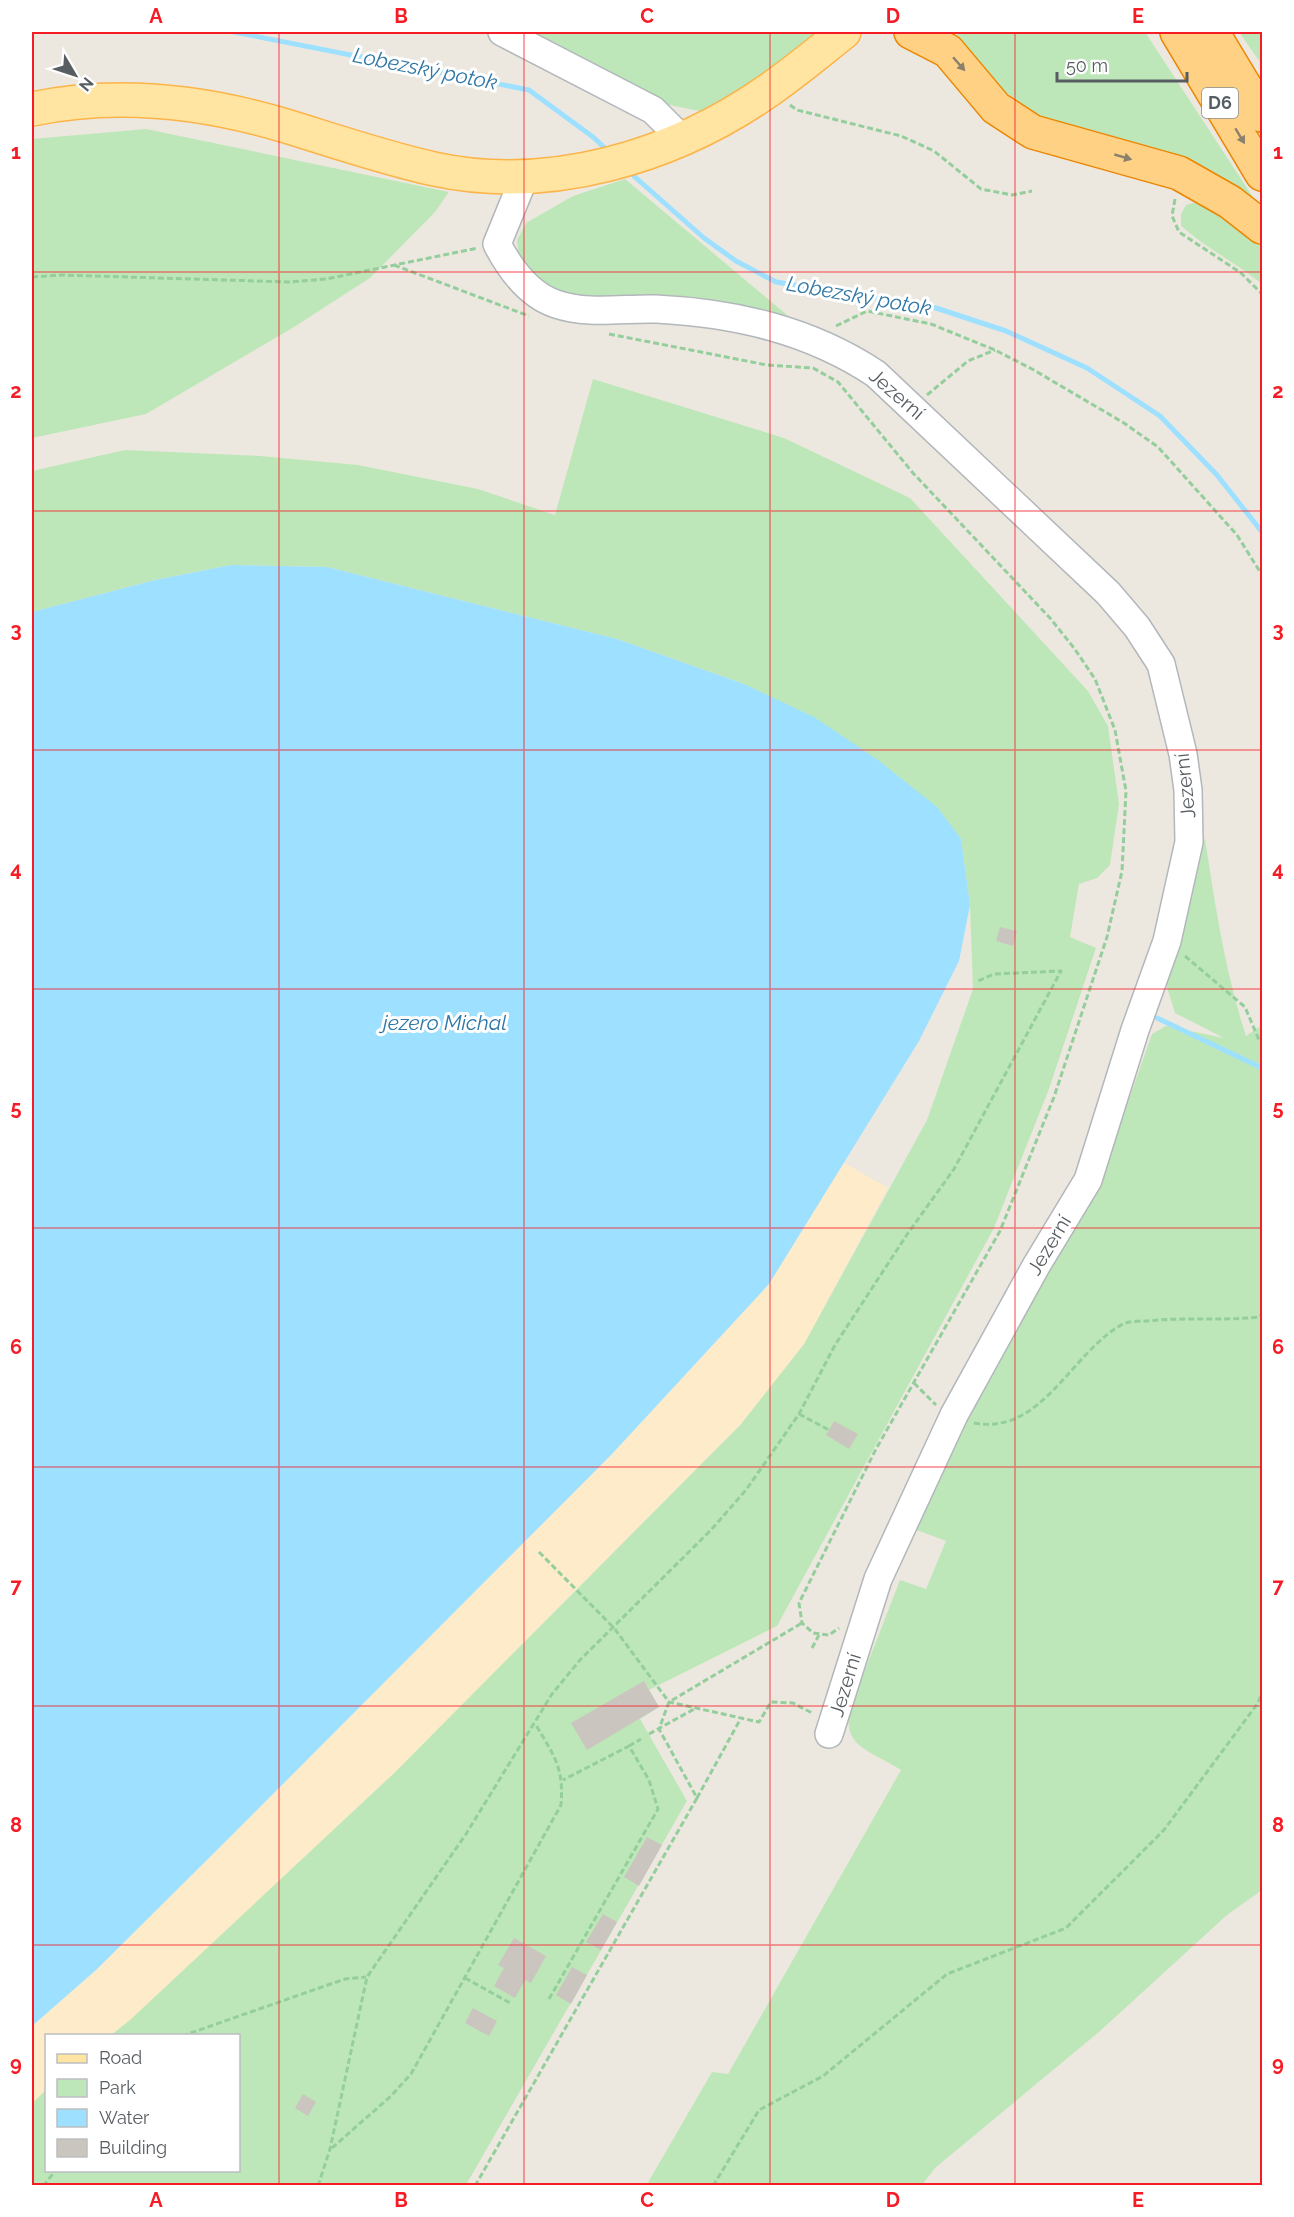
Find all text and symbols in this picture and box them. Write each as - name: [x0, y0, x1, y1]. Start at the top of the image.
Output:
- text: A: [149, 4, 163, 28]
- text: B: [394, 4, 408, 28]
- text: C: [640, 4, 654, 28]
- text: D: [886, 4, 900, 28]
- text: E: [1132, 4, 1144, 28]
- water label: Lobezský potok: [351, 42, 500, 95]
- north arrow: [45, 45, 105, 105]
- scale bar: [1057, 45, 1188, 83]
- text: 50 m: [1066, 55, 1108, 76]
- one-way arrow: [952, 56, 965, 71]
- text: N: [75, 73, 97, 95]
- road number: D6: [1202, 88, 1238, 118]
- one-way arrow: [1234, 128, 1245, 144]
- text: 1: [11, 140, 21, 164]
- text: 1: [1273, 140, 1283, 164]
- one-way arrow: [1114, 153, 1132, 162]
- water label: Lobezský potok: [785, 270, 934, 321]
- street label: Jezerní: [864, 363, 930, 425]
- text: 2: [10, 379, 22, 403]
- text: 2: [1272, 379, 1284, 403]
- text: 3: [10, 618, 22, 642]
- text: 3: [1272, 618, 1284, 642]
- street label: Jezerní: [1170, 752, 1200, 820]
- text: 4: [10, 857, 22, 881]
- text: 4: [1272, 857, 1284, 881]
- water label: jezero Michal: [378, 1010, 507, 1035]
- text: 5: [10, 1096, 22, 1120]
- text: 5: [1272, 1096, 1284, 1120]
- street label: Jezerní: [1022, 1210, 1076, 1279]
- text: 6: [10, 1335, 22, 1359]
- text: 6: [1272, 1335, 1284, 1359]
- text: 7: [10, 1574, 22, 1598]
- text: 7: [1272, 1574, 1284, 1598]
- street label: Jezerní: [824, 1650, 866, 1720]
- text: 8: [10, 1813, 22, 1837]
- text: 8: [1272, 1813, 1284, 1837]
- legend: [45, 2034, 240, 2172]
- text: Road: [99, 2047, 142, 2068]
- text: 9: [10, 2052, 22, 2076]
- text: 9: [1272, 2052, 1284, 2076]
- text: Park: [99, 2077, 136, 2098]
- text: Water: [99, 2107, 150, 2128]
- text: Building: [99, 2137, 167, 2158]
- text: A: [149, 2188, 163, 2212]
- text: B: [394, 2188, 408, 2212]
- text: C: [640, 2188, 654, 2212]
- text: D: [886, 2188, 900, 2212]
- text: E: [1132, 2188, 1144, 2212]

